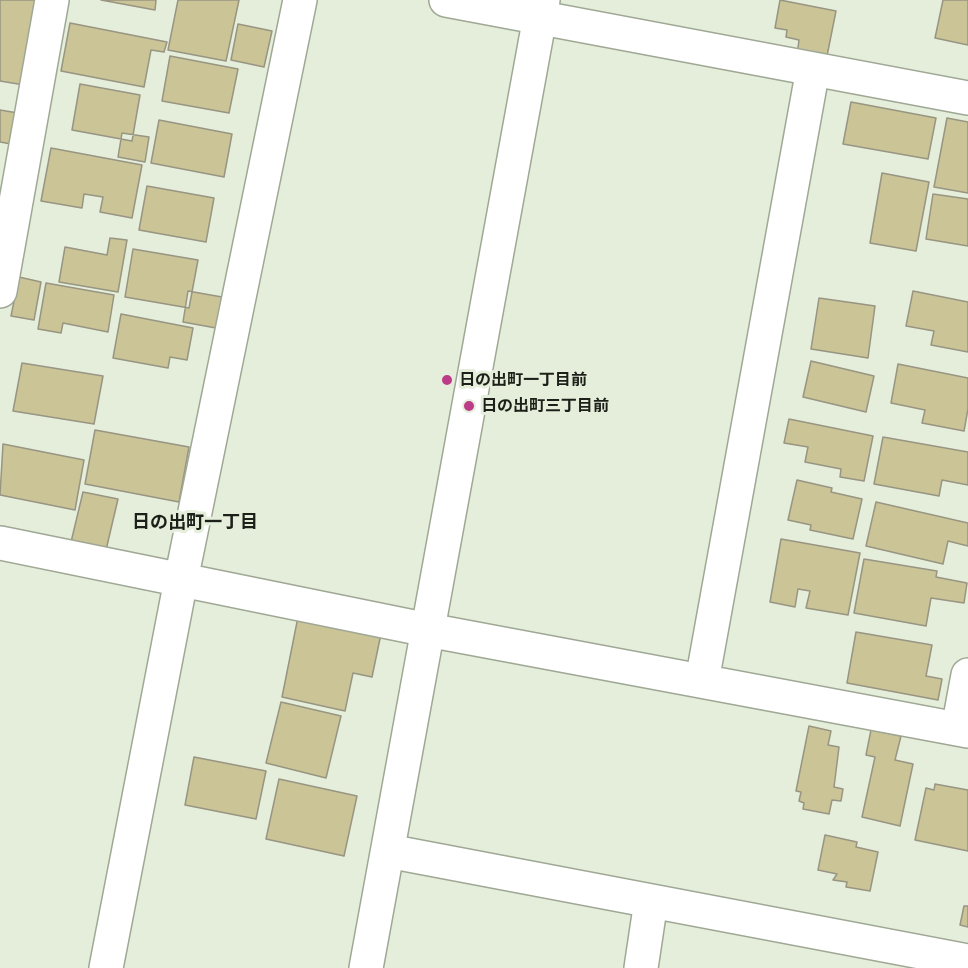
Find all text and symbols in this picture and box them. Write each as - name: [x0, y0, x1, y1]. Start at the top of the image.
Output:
- place label: 日の出町一丁目前: [459, 370, 587, 390]
- marker: 日の出町一丁目前: [440, 373, 454, 387]
- place label: 日の出町三丁目前: [481, 396, 609, 416]
- marker: 日の出町三丁目前: [462, 399, 476, 413]
- district label: 日の出町一丁目: [132, 512, 258, 534]

